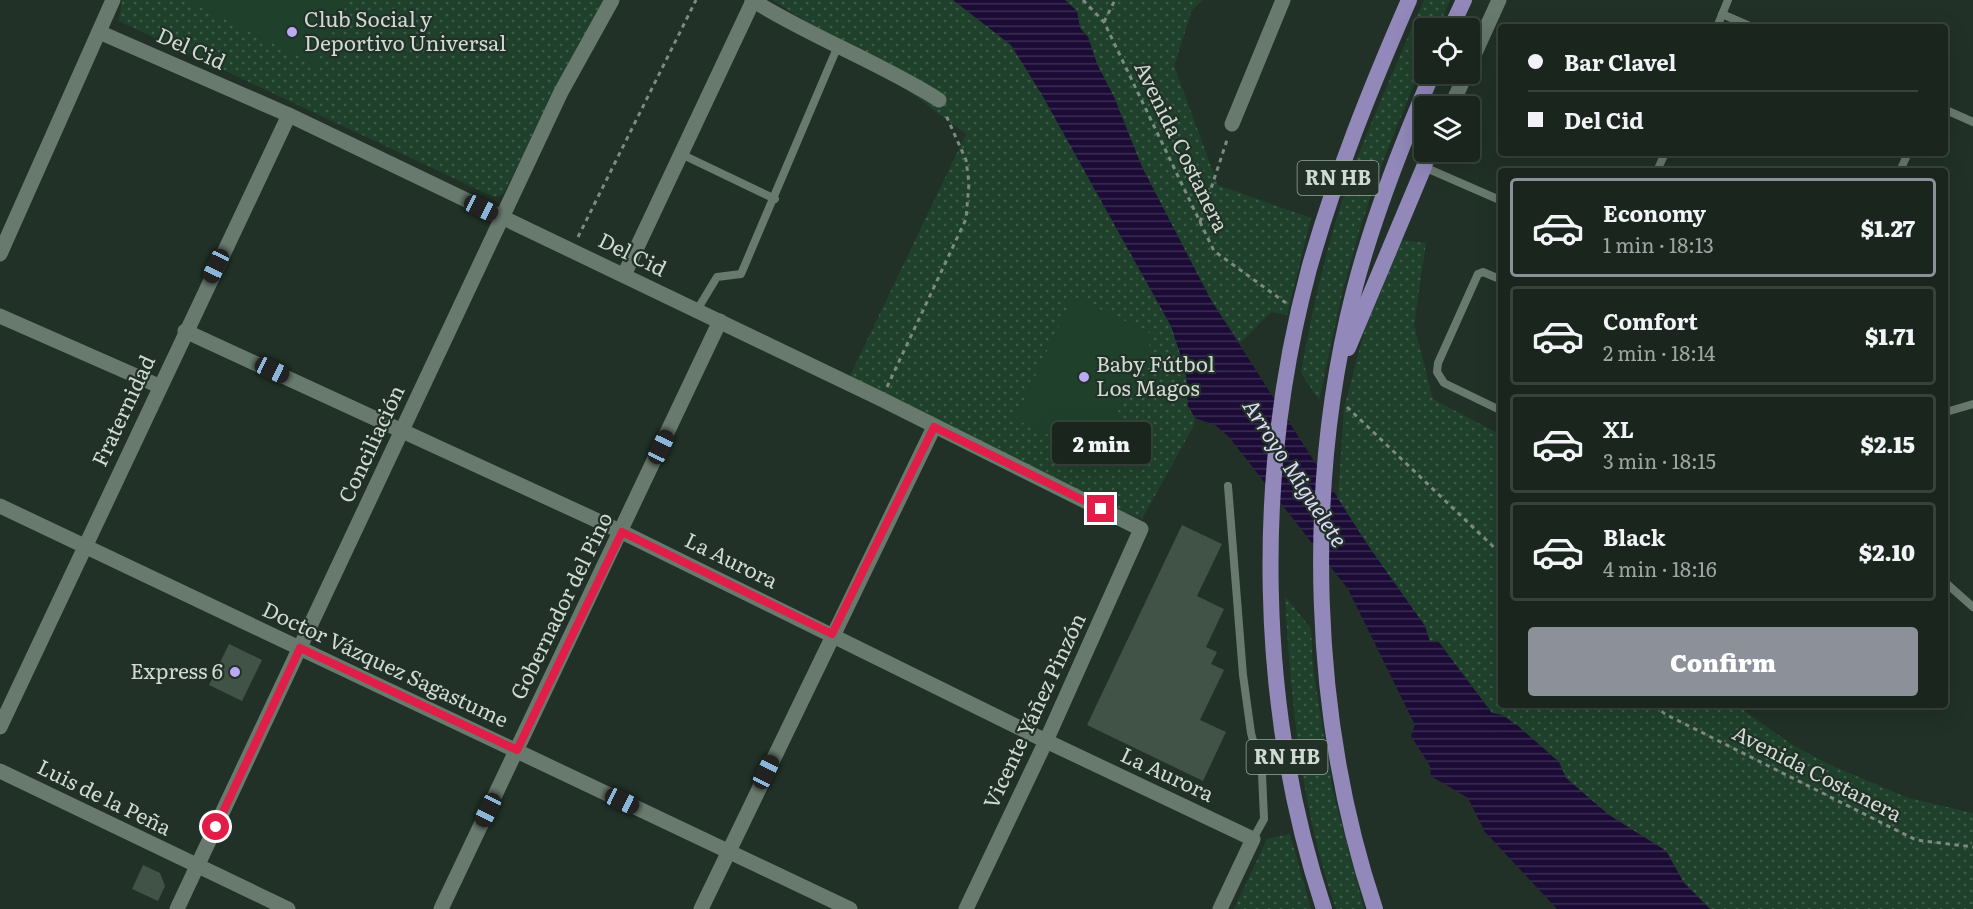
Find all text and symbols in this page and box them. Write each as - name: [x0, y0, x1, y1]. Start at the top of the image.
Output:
- place label: Club Social y Deportivo Universal: [304, 2, 506, 57]
- street label: Del Cid: [153, 18, 232, 76]
- map controls: [1414, 18, 1480, 162]
- button: locate: [1414, 18, 1480, 84]
- marker: Club Social y Deportivo Universal: [285, 25, 299, 39]
- text: Bar Clavel: [1564, 45, 1677, 78]
- street label: Avenida Costanera: [1128, 55, 1238, 237]
- button: layers: [1414, 96, 1480, 162]
- text: Del Cid: [1564, 103, 1644, 136]
- road number: RN HB: [1298, 161, 1378, 195]
- car: [461, 192, 501, 224]
- text: Economy: [1603, 196, 1706, 229]
- icon: car: [1531, 201, 1585, 255]
- text: $1.27: [1861, 211, 1915, 244]
- street label: Del Cid: [594, 223, 673, 283]
- text: 1 min · 18:13: [1603, 229, 1714, 259]
- car: [200, 246, 232, 286]
- text: Comfort: [1603, 304, 1698, 337]
- icon: car: [1531, 309, 1585, 363]
- text: $1.71: [1865, 319, 1915, 352]
- text: 2 min · 18:14: [1603, 337, 1715, 367]
- place label: Baby Fútbol Los Magos: [1096, 347, 1215, 402]
- street label: Fraternidad: [82, 349, 161, 471]
- car: [252, 354, 292, 386]
- marker: Baby Fútbol Los Magos: [1077, 370, 1091, 384]
- street label: Conciliación: [329, 379, 411, 507]
- water label: Arroyo Miguelete: [1236, 391, 1357, 553]
- text: XL: [1603, 412, 1634, 445]
- icon: car: [1531, 417, 1585, 471]
- callout: 2 min: [1052, 422, 1150, 464]
- car: [645, 427, 677, 467]
- text: $2.15: [1860, 427, 1915, 460]
- text: 2 min: [1073, 428, 1130, 458]
- text: 3 min · 18:15: [1603, 445, 1716, 475]
- route end: [1087, 495, 1114, 522]
- street label: Gobernador del Pino: [501, 506, 619, 704]
- text: Black: [1603, 520, 1665, 553]
- street label: La Aurora: [680, 523, 784, 595]
- icon: car: [1531, 525, 1585, 579]
- text: $2.10: [1859, 535, 1915, 568]
- text: 4 min · 18:16: [1603, 553, 1717, 583]
- street label: Doctor Vázquez Sagastume: [258, 592, 514, 734]
- street label: Vicente Yáñez Pinzón: [974, 607, 1092, 813]
- button: Confirm: [1528, 627, 1918, 696]
- place label: Express 6: [130, 654, 223, 685]
- marker: Express 6: [228, 665, 242, 679]
- street label: Avenida Costanera: [1728, 716, 1909, 828]
- street label: La Aurora: [1116, 738, 1220, 808]
- road number: RN HB: [1246, 740, 1328, 774]
- street label: Luis de la Peña: [33, 750, 178, 842]
- car: [750, 752, 782, 792]
- car: [602, 785, 642, 817]
- car: [472, 790, 504, 830]
- route start: [202, 813, 229, 840]

